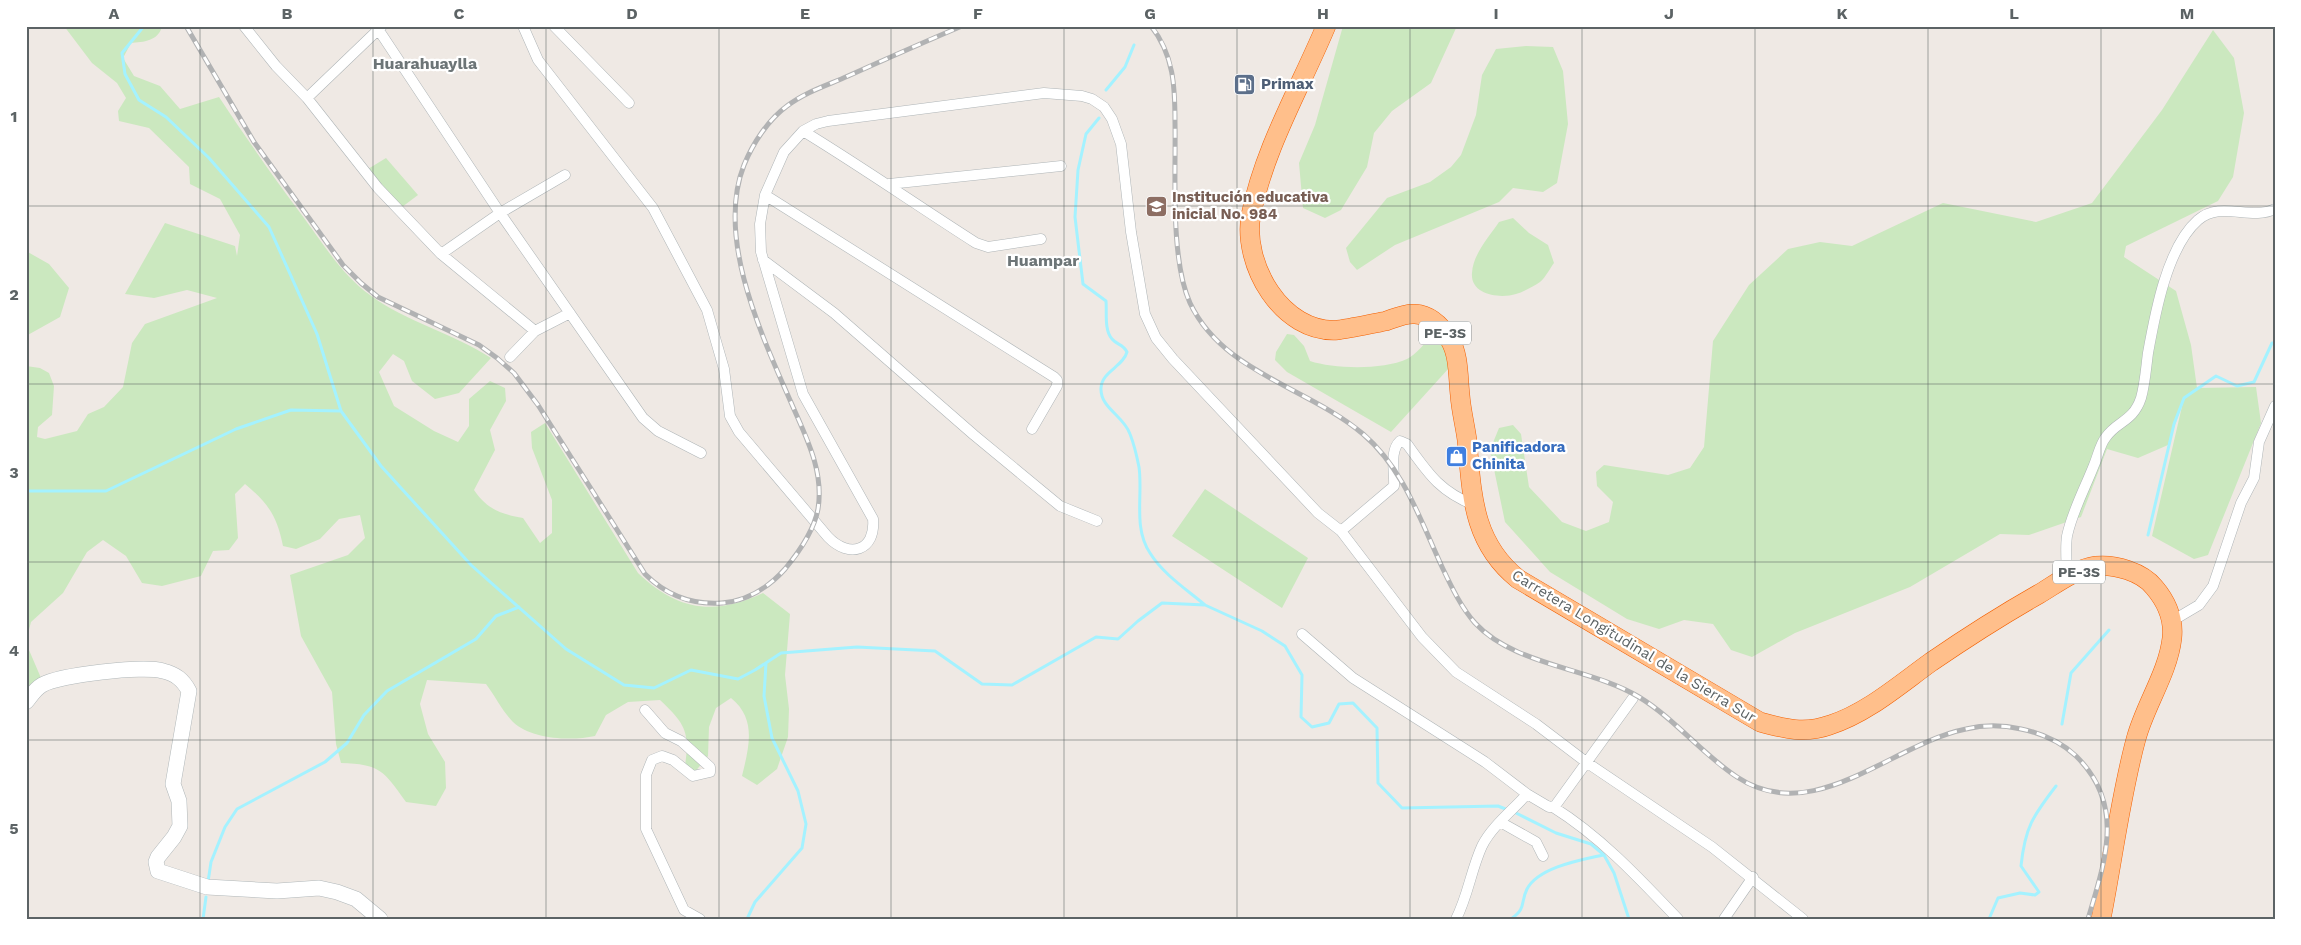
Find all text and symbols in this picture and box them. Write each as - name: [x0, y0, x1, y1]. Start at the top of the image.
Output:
- text: A: [109, 4, 120, 23]
- text: B: [282, 4, 293, 23]
- text: C: [454, 4, 465, 23]
- text: D: [626, 4, 638, 23]
- text: E: [800, 4, 810, 23]
- text: F: [973, 4, 983, 23]
- text: G: [1144, 4, 1156, 23]
- text: H: [1317, 4, 1329, 23]
- text: I: [1493, 4, 1499, 23]
- text: J: [1664, 4, 1674, 23]
- text: K: [1836, 4, 1848, 23]
- text: L: [2009, 4, 2019, 23]
- text: M: [2180, 4, 2194, 23]
- district label: Huarahuaylla: [373, 54, 478, 73]
- fuel station icon: Primax: [1233, 72, 1257, 96]
- place label: Primax: [1261, 75, 1314, 93]
- text: 1: [11, 107, 17, 126]
- place label: Institución educativa inicial No. 984: [1172, 188, 1329, 223]
- school or university icon: Institución educativa inicial No. 984: [1144, 194, 1168, 218]
- district label: Huampar: [1007, 251, 1079, 270]
- text: 2: [9, 285, 19, 304]
- road number: PE-3S: [1419, 322, 1471, 344]
- place label: Panificadora Chinita: [1472, 438, 1566, 473]
- shop icon: Panificadora Chinita: [1444, 444, 1468, 468]
- text: 3: [9, 463, 19, 482]
- road number: PE-3S: [2053, 560, 2105, 584]
- street label: Carretera Longitudinal de la Sierra Sur: [1509, 566, 1759, 726]
- text: 4: [9, 641, 19, 660]
- text: 5: [9, 819, 19, 838]

